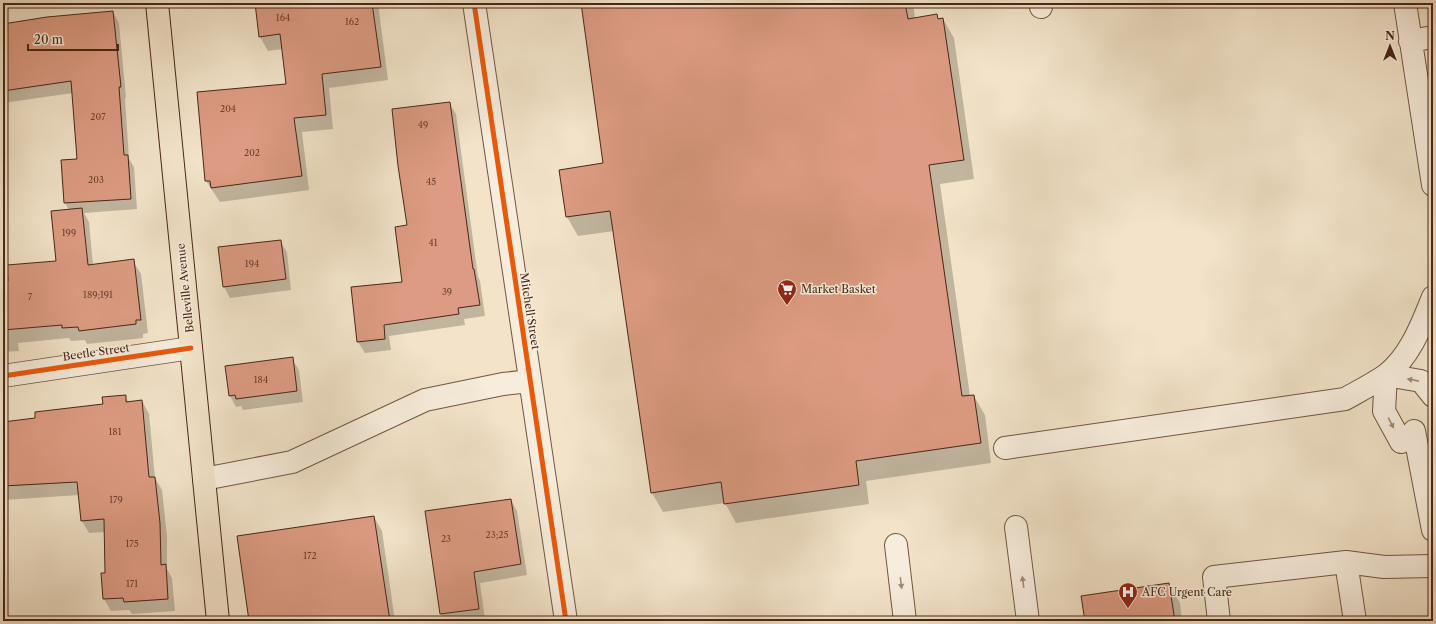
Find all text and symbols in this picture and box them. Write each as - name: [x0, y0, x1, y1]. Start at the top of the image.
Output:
- house number: 164: [276, 12, 290, 23]
- house number: 162: [345, 16, 359, 27]
- scale bar: [28, 26, 118, 52]
- north arrow: [1370, 26, 1410, 66]
- text: N: [1385, 29, 1395, 43]
- text: 20 m: [34, 32, 63, 47]
- house number: 204: [220, 103, 236, 114]
- house number: 207: [90, 111, 106, 122]
- house number: 49: [418, 119, 428, 130]
- house number: 202: [244, 147, 260, 158]
- house number: 203: [88, 174, 104, 185]
- house number: 45: [426, 176, 436, 187]
- house number: 199: [62, 227, 76, 238]
- house number: 41: [429, 237, 438, 248]
- street label: Belleville Avenue: [173, 243, 197, 333]
- house number: 194: [245, 258, 259, 269]
- street label: Mitchell Street: [517, 271, 543, 351]
- supermarket icon: Market Basket: [776, 278, 798, 306]
- place label: Market Basket: [801, 282, 876, 296]
- house number: 39: [442, 286, 452, 297]
- house number: 189;191: [83, 289, 113, 300]
- house number: 7: [28, 291, 33, 302]
- street label: Beetle Street: [62, 340, 130, 364]
- house number: 184: [254, 374, 268, 385]
- one-way arrow: [1407, 377, 1419, 383]
- one-way arrow: [1387, 417, 1394, 429]
- house number: 181: [109, 426, 122, 437]
- house number: 179: [109, 494, 123, 505]
- house number: 23;25: [486, 529, 508, 540]
- house number: 23: [441, 533, 451, 544]
- house number: 175: [125, 538, 139, 549]
- house number: 172: [303, 550, 317, 561]
- one-way arrow: [1020, 576, 1026, 588]
- one-way arrow: [897, 577, 904, 589]
- house number: 171: [126, 578, 138, 589]
- hospital icon: AFC Urgent Care: [1117, 581, 1139, 609]
- place label: AFC Urgent Care: [1141, 585, 1232, 599]

